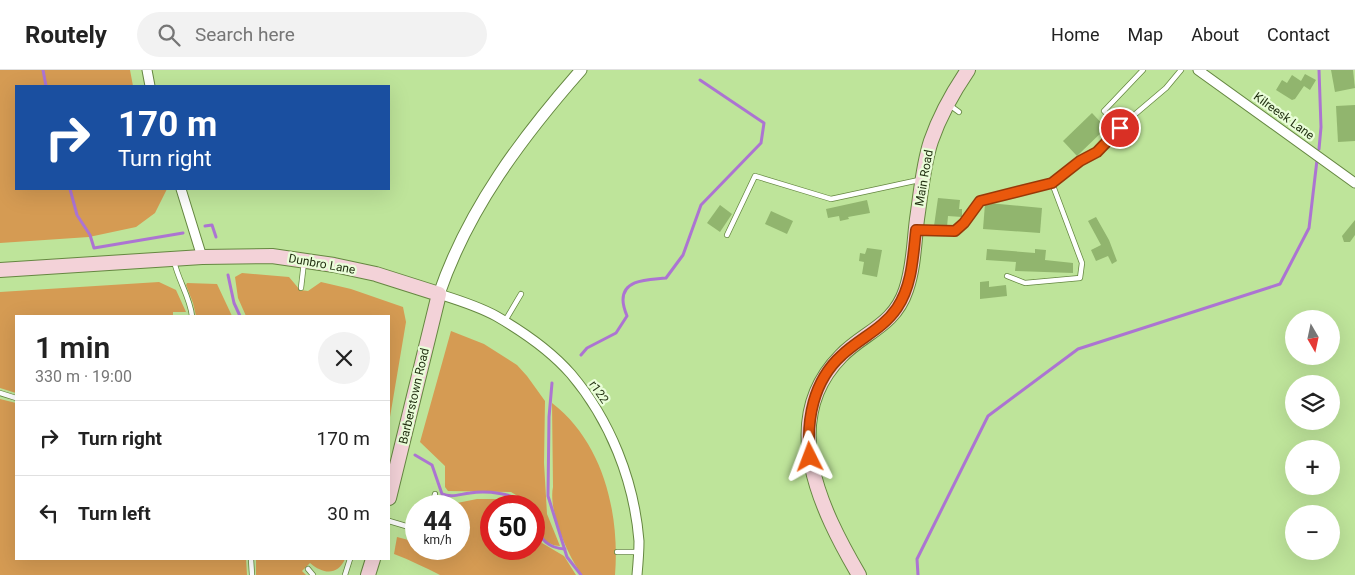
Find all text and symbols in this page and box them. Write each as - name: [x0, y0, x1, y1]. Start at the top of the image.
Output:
- search box: [137, 12, 487, 57]
- text: Routely: [25, 21, 107, 49]
- icon: search: [155, 21, 183, 49]
- text: Search here: [195, 23, 295, 46]
- text: Home: [1051, 24, 1100, 45]
- text: Map: [1128, 24, 1163, 45]
- text: About: [1191, 24, 1239, 45]
- text: Contact: [1267, 24, 1330, 45]
- street label: Kilreesk Lane: [1251, 89, 1317, 143]
- text: 170 m: [118, 104, 217, 145]
- icon: right: [35, 105, 100, 170]
- pin: [1099, 107, 1141, 149]
- icon: arrive: [1106, 114, 1134, 142]
- text: Turn right: [118, 146, 212, 171]
- street label: Main Road: [912, 149, 936, 207]
- street label: Dunbro Lane: [287, 251, 357, 277]
- north arrow: [1285, 310, 1340, 365]
- map controls: [1285, 310, 1340, 560]
- text: 1 min: [35, 330, 110, 365]
- button: close: [318, 332, 370, 384]
- street label: Barberstown Road: [396, 347, 432, 445]
- text: 330 m · 19:00: [35, 367, 132, 386]
- button: layers: [1285, 375, 1340, 430]
- street label: r122: [586, 378, 612, 406]
- icon: right: [35, 424, 63, 452]
- text: Turn right: [78, 427, 162, 450]
- text: 170 m: [317, 427, 370, 450]
- position arrow: [783, 430, 835, 482]
- button: +: [1285, 440, 1340, 495]
- speed limit sign: 50: [480, 495, 545, 560]
- icon: left: [35, 499, 63, 527]
- text: Turn left: [78, 502, 151, 525]
- text: 30 m: [327, 502, 370, 525]
- button: −: [1285, 505, 1340, 560]
- text: 44: [423, 507, 452, 536]
- text: km/h: [423, 533, 452, 547]

